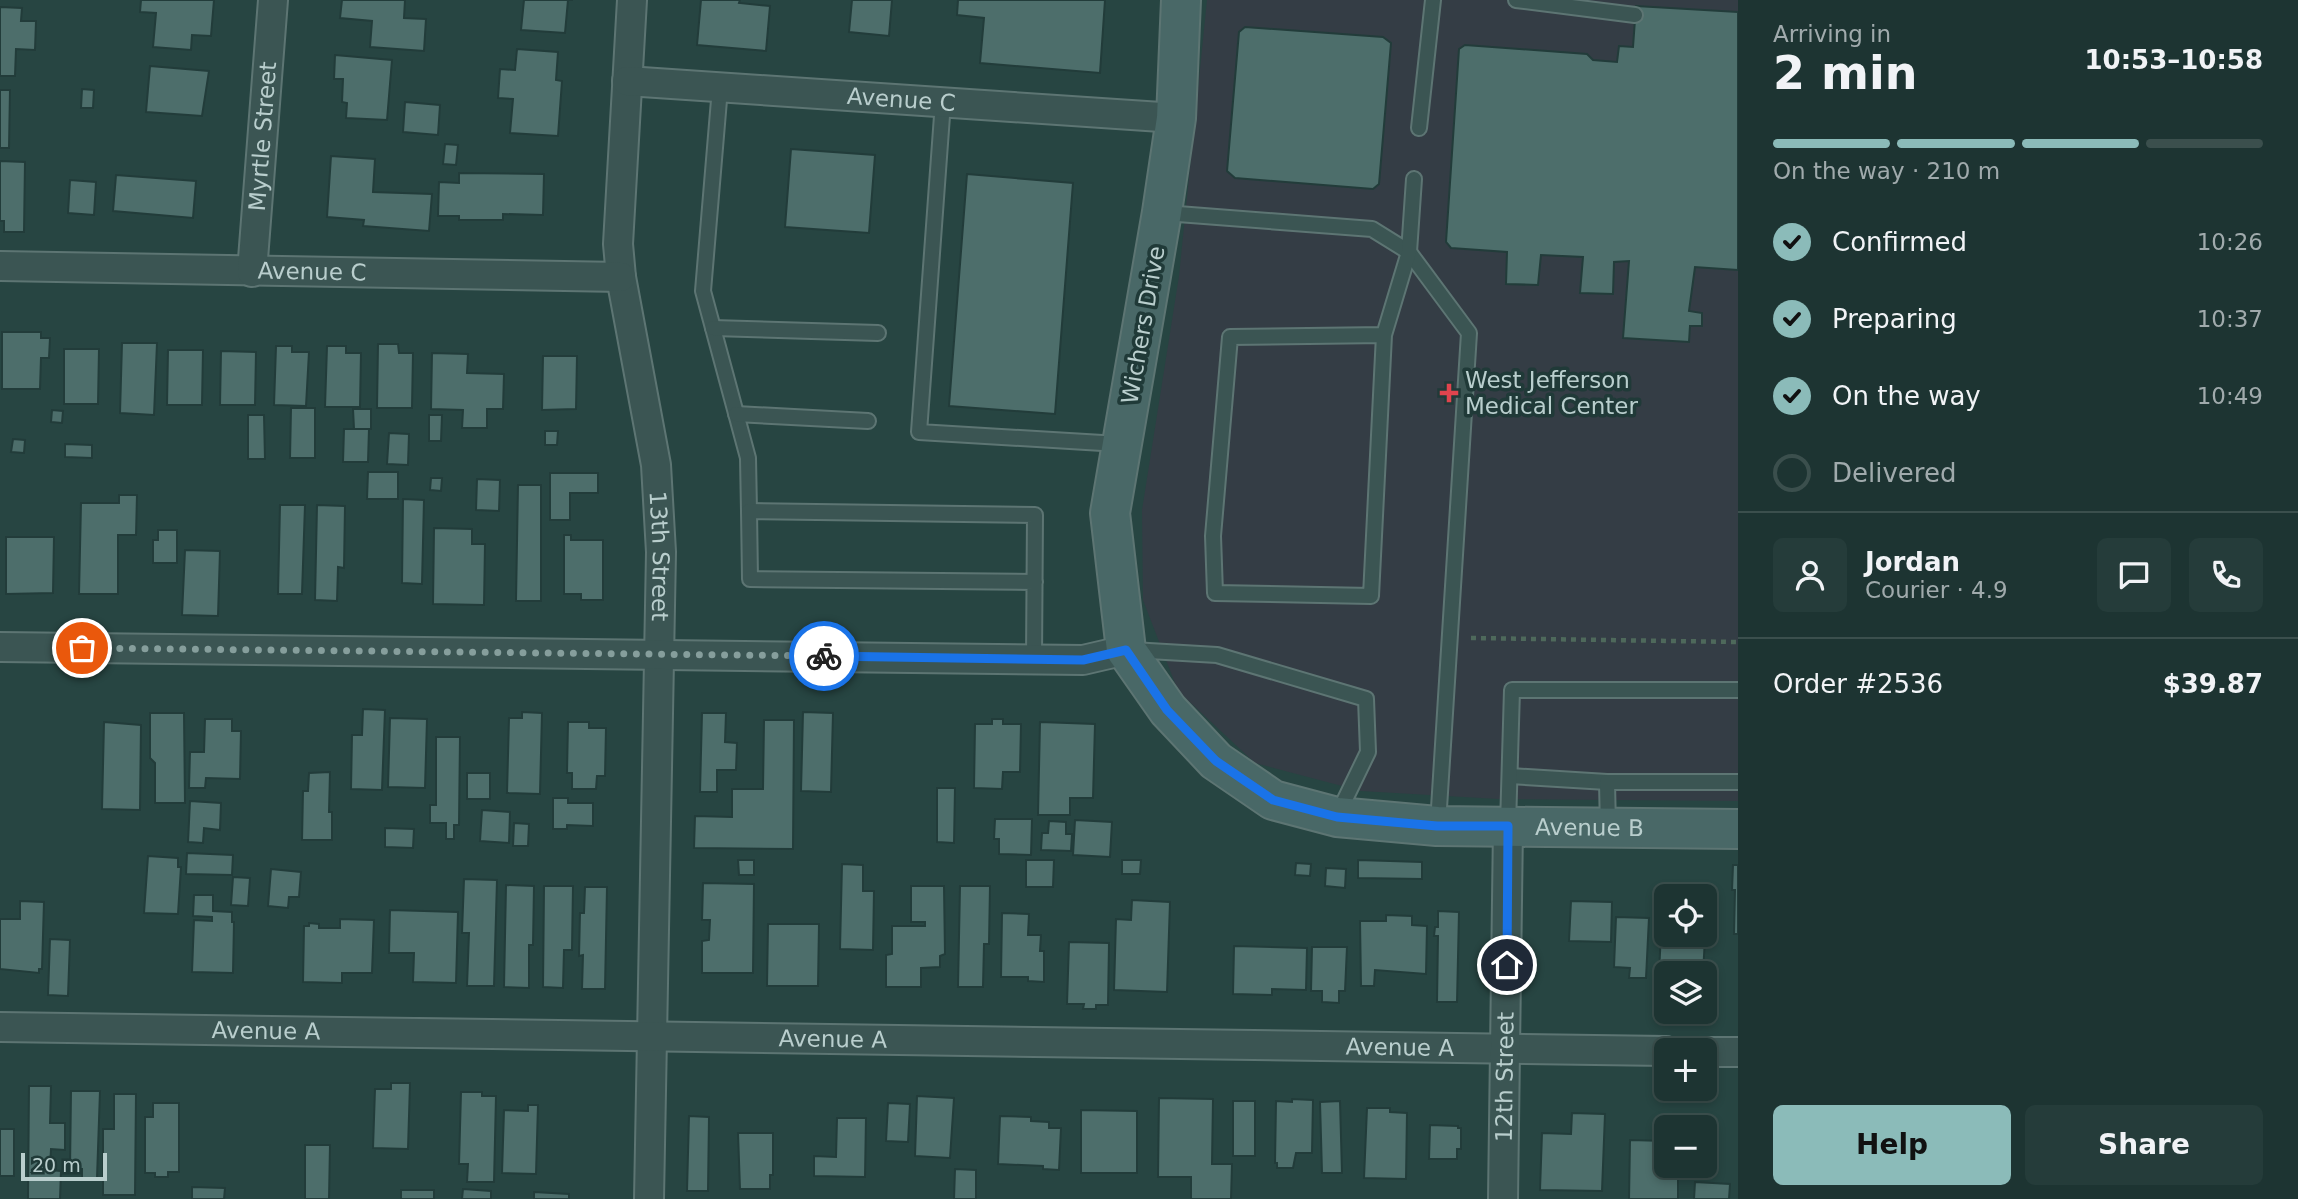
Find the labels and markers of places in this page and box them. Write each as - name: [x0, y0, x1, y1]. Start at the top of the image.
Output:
- place label: West Jefferson Medical Center: [1465, 367, 1638, 419]
- marker: West Jefferson Medical Center: [1439, 383, 1459, 403]
- pin: [52, 618, 112, 678]
- pin: [1477, 935, 1537, 995]

